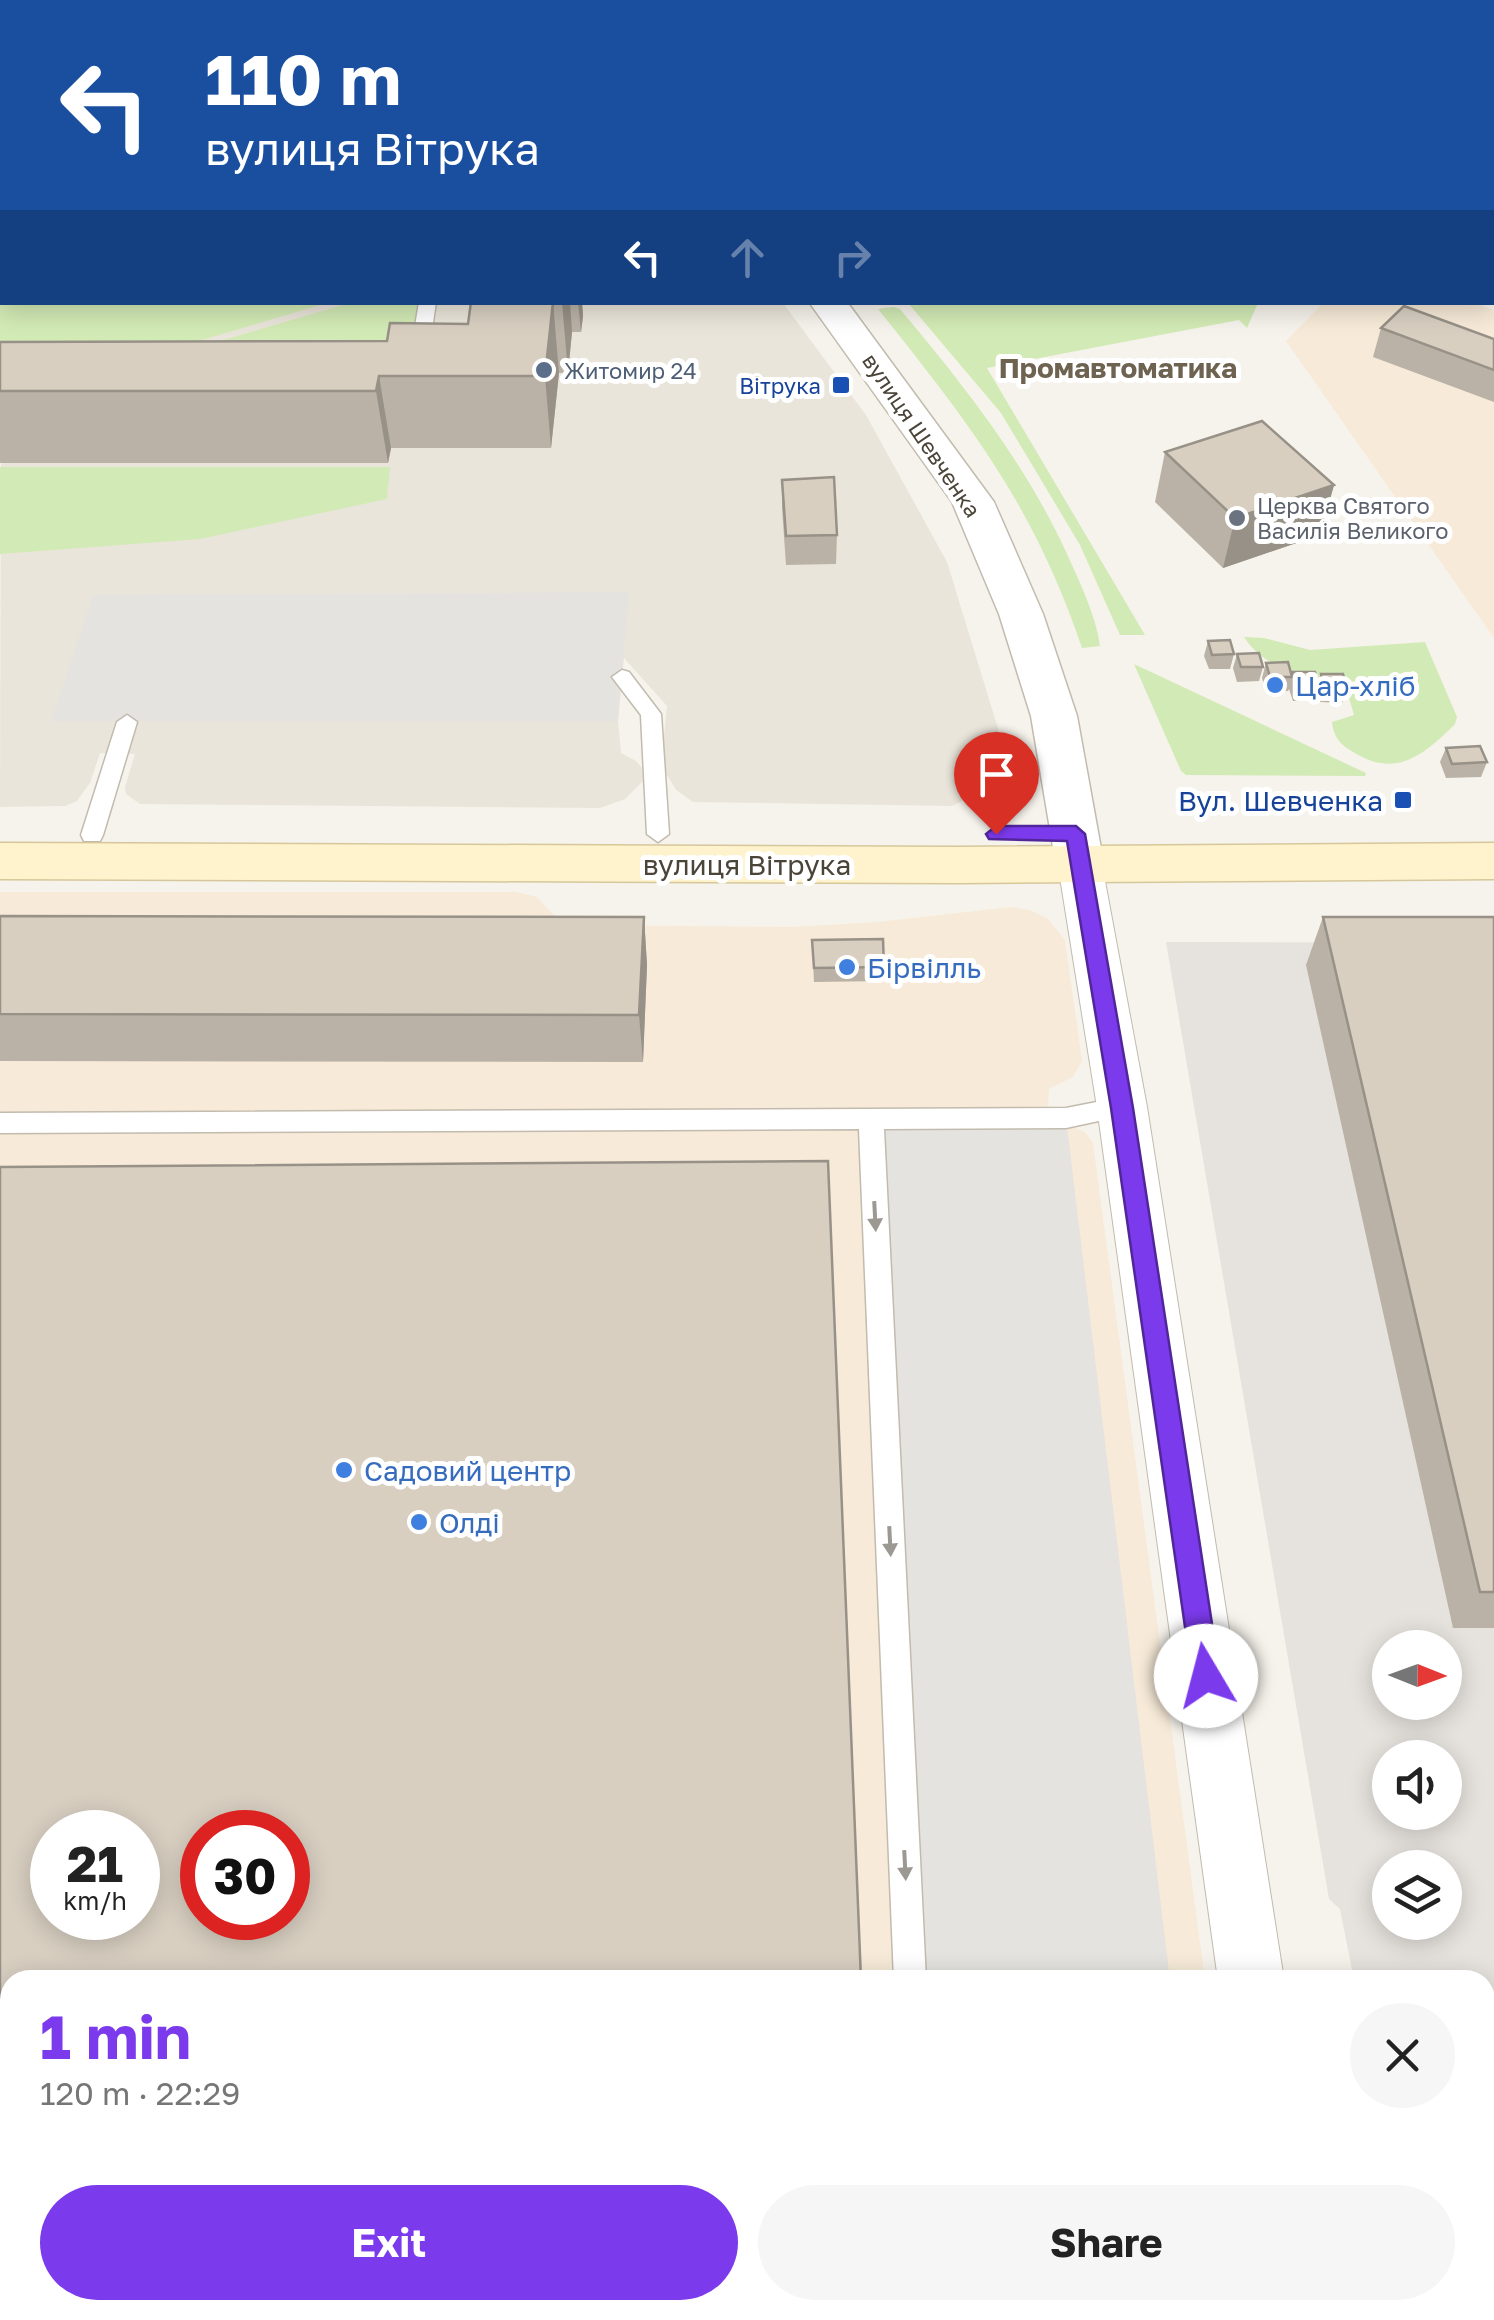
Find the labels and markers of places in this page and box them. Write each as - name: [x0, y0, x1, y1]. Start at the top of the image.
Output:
- place label: Житомир 24: [564, 357, 697, 384]
- marker: Житомир 24: [533, 359, 555, 381]
- place label: Вітрука: [739, 372, 821, 399]
- marker: Вітрука: [830, 374, 852, 396]
- place label: Церква Святого Василія Великого: [1257, 492, 1448, 544]
- marker: Церква Святого Василія Великого: [1226, 507, 1248, 529]
- place label: Цар-хліб: [1295, 669, 1416, 702]
- marker: Цар-хліб: [1264, 674, 1286, 696]
- pin: [954, 732, 1039, 835]
- place label: Вул. Шевченка: [1178, 784, 1383, 817]
- marker: Вул. Шевченка: [1392, 789, 1414, 811]
- place label: Бірвілль: [867, 951, 981, 984]
- marker: Бірвілль: [836, 956, 858, 978]
- place label: Садовий центр: [364, 1454, 571, 1487]
- marker: Садовий центр: [333, 1459, 355, 1481]
- place label: Олді: [439, 1506, 500, 1539]
- marker: Олді: [408, 1511, 430, 1533]

